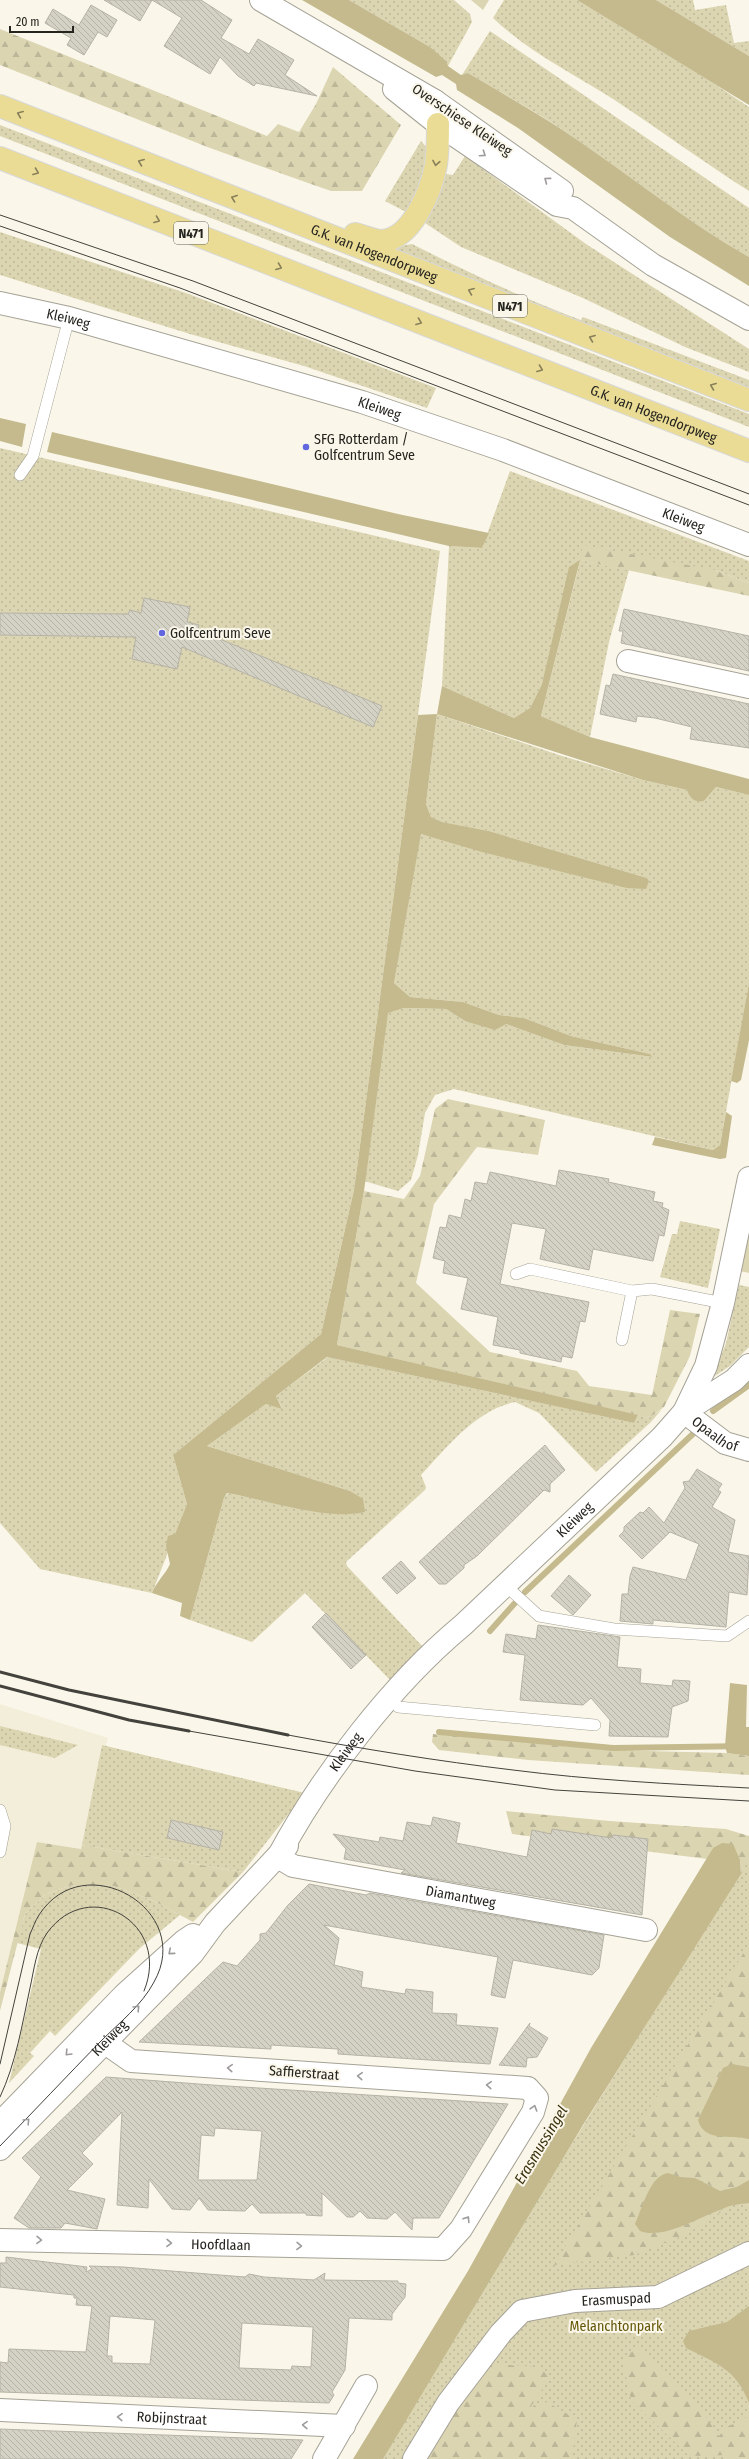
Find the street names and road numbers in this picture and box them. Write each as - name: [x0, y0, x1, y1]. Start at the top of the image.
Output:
- street label: Overschiese Kleiweg: [409, 80, 515, 160]
- street label: G.K. van Hogendorpweg: [308, 220, 440, 286]
- road number: N471: [174, 222, 208, 244]
- road number: N471: [493, 295, 527, 317]
- street label: Kleiweg: [45, 305, 92, 332]
- street label: G.K. van Hogendorpweg: [588, 381, 720, 446]
- street label: Kleiweg: [356, 393, 404, 423]
- street label: Kleiweg: [660, 504, 708, 536]
- street label: Opaalhof: [689, 1413, 742, 1455]
- street label: Kleiweg: [553, 1498, 597, 1541]
- street label: Kleiweg: [325, 1729, 366, 1775]
- street label: Diamantweg: [424, 1882, 498, 1911]
- street label: Kleiweg: [88, 2016, 131, 2060]
- street label: Saffierstraat: [268, 2062, 340, 2084]
- street label: Hoofdlaan: [191, 2235, 251, 2254]
- street label: Erasmuspad: [581, 2289, 651, 2309]
- street label: Robijnstraat: [136, 2408, 208, 2428]

